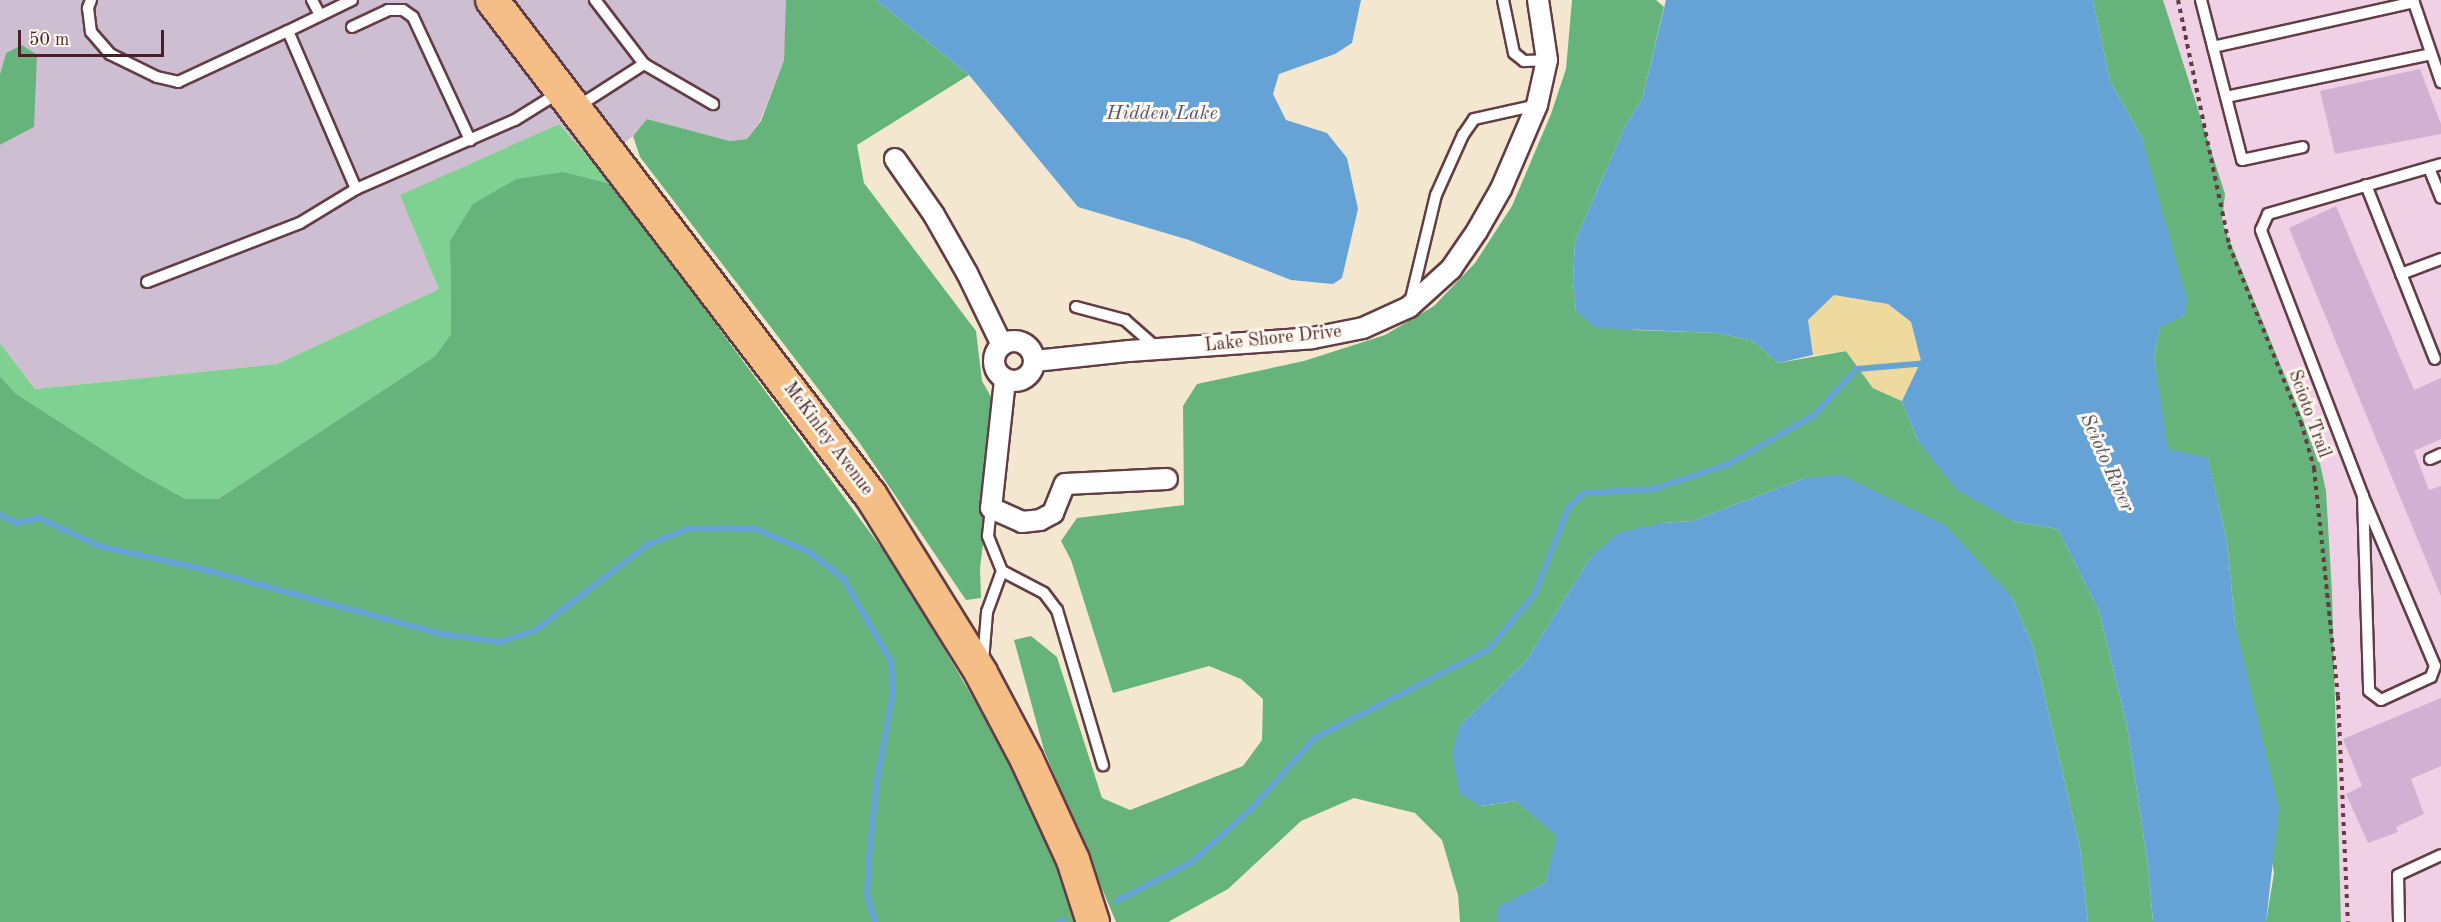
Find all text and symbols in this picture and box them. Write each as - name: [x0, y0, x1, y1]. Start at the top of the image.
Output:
- scale bar: [21, 18, 166, 56]
- text: 50 m: [29, 31, 69, 49]
- water label: Hidden Lake: [1106, 102, 1218, 126]
- street label: Lake Shore Drive: [1204, 321, 1342, 357]
- street label: Scioto Trail: [2283, 367, 2335, 461]
- street label: McKinley Avenue: [778, 378, 878, 500]
- water label: Scioto River: [2074, 410, 2138, 516]

